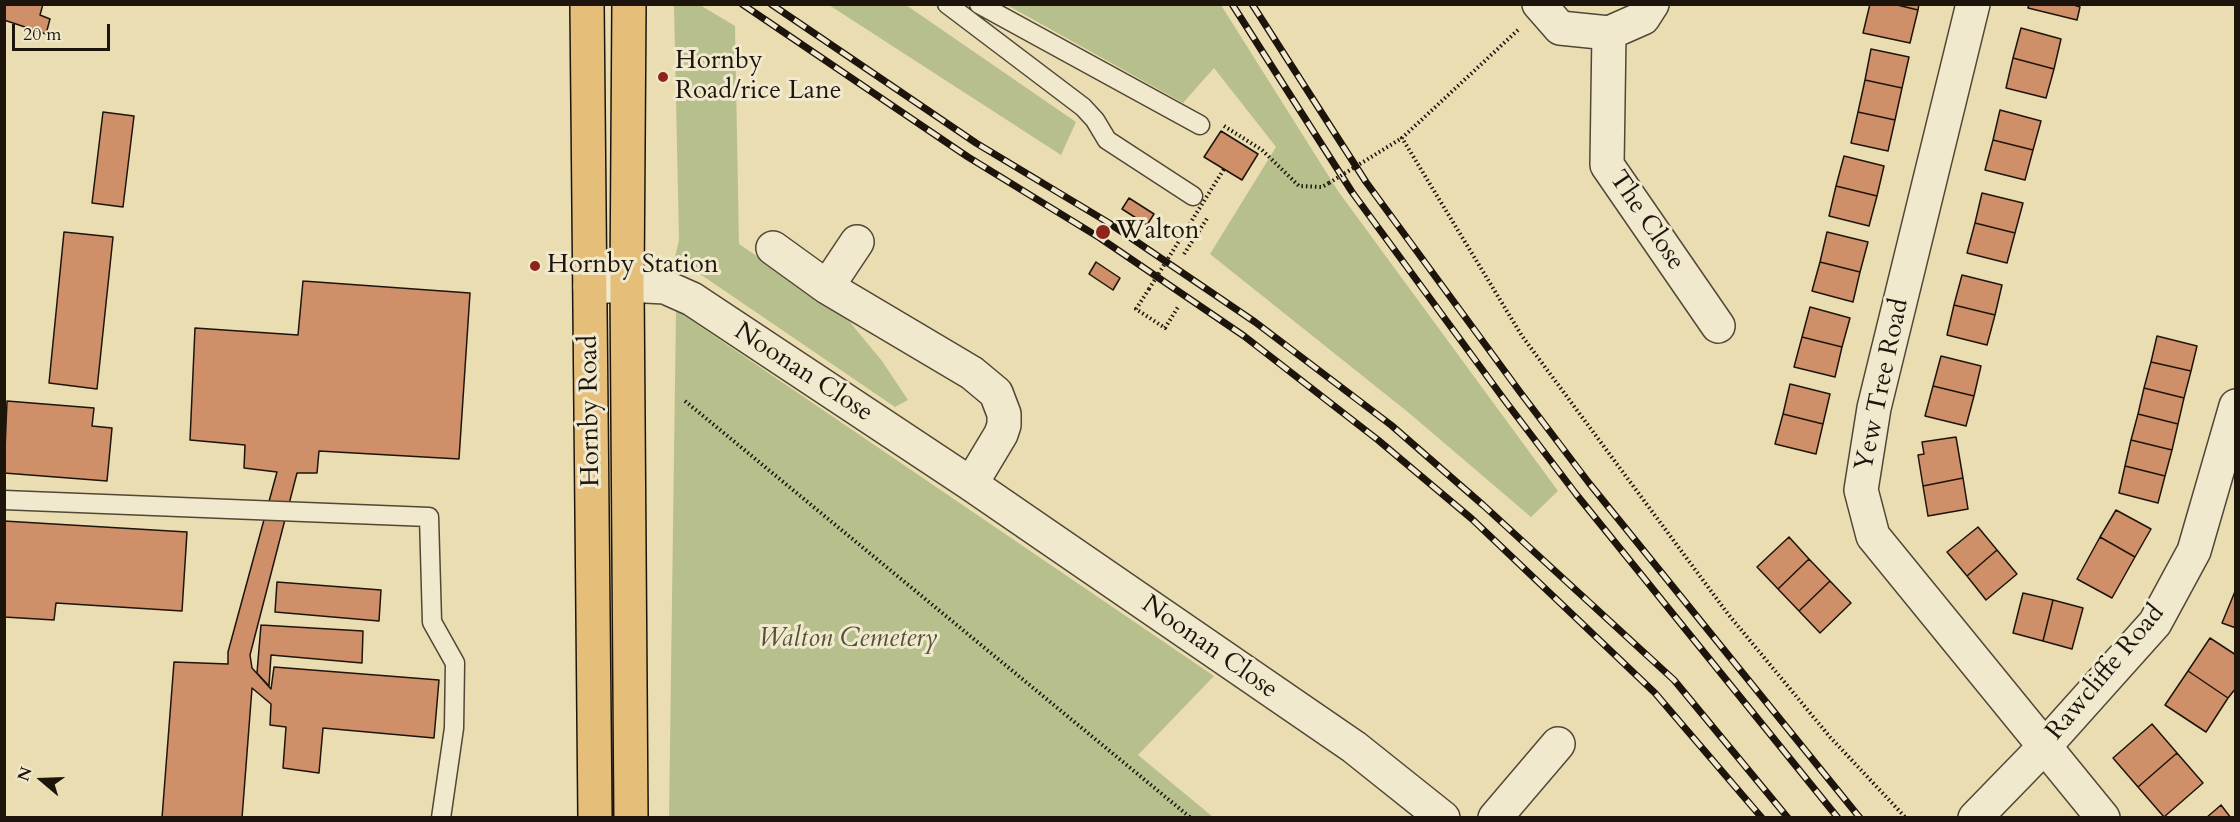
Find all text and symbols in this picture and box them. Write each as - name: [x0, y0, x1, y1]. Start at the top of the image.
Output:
- scale bar: [15, 12, 112, 50]
- text: 20 m: [23, 22, 62, 47]
- place label: Hornby Road/rice Lane: [675, 46, 842, 107]
- marker: Hornby Road/rice Lane: [656, 70, 670, 84]
- street label: The Close: [1601, 165, 1691, 277]
- place label: Walton: [1116, 216, 1200, 248]
- marker: Walton: [1094, 223, 1112, 241]
- place label: Hornby Station: [547, 250, 719, 282]
- marker: Hornby Station: [528, 259, 542, 273]
- street label: Yew Tree Road: [1850, 296, 1916, 474]
- street label: Noonan Close: [728, 317, 878, 429]
- street label: Hornby Road: [574, 335, 608, 487]
- street label: Noonan Close: [1135, 590, 1283, 706]
- street label: Rawcliffe Road: [2040, 599, 2172, 747]
- park label: Walton Cemetery: [759, 624, 937, 656]
- north arrow: [12, 750, 72, 810]
- text: N: [12, 764, 38, 784]

